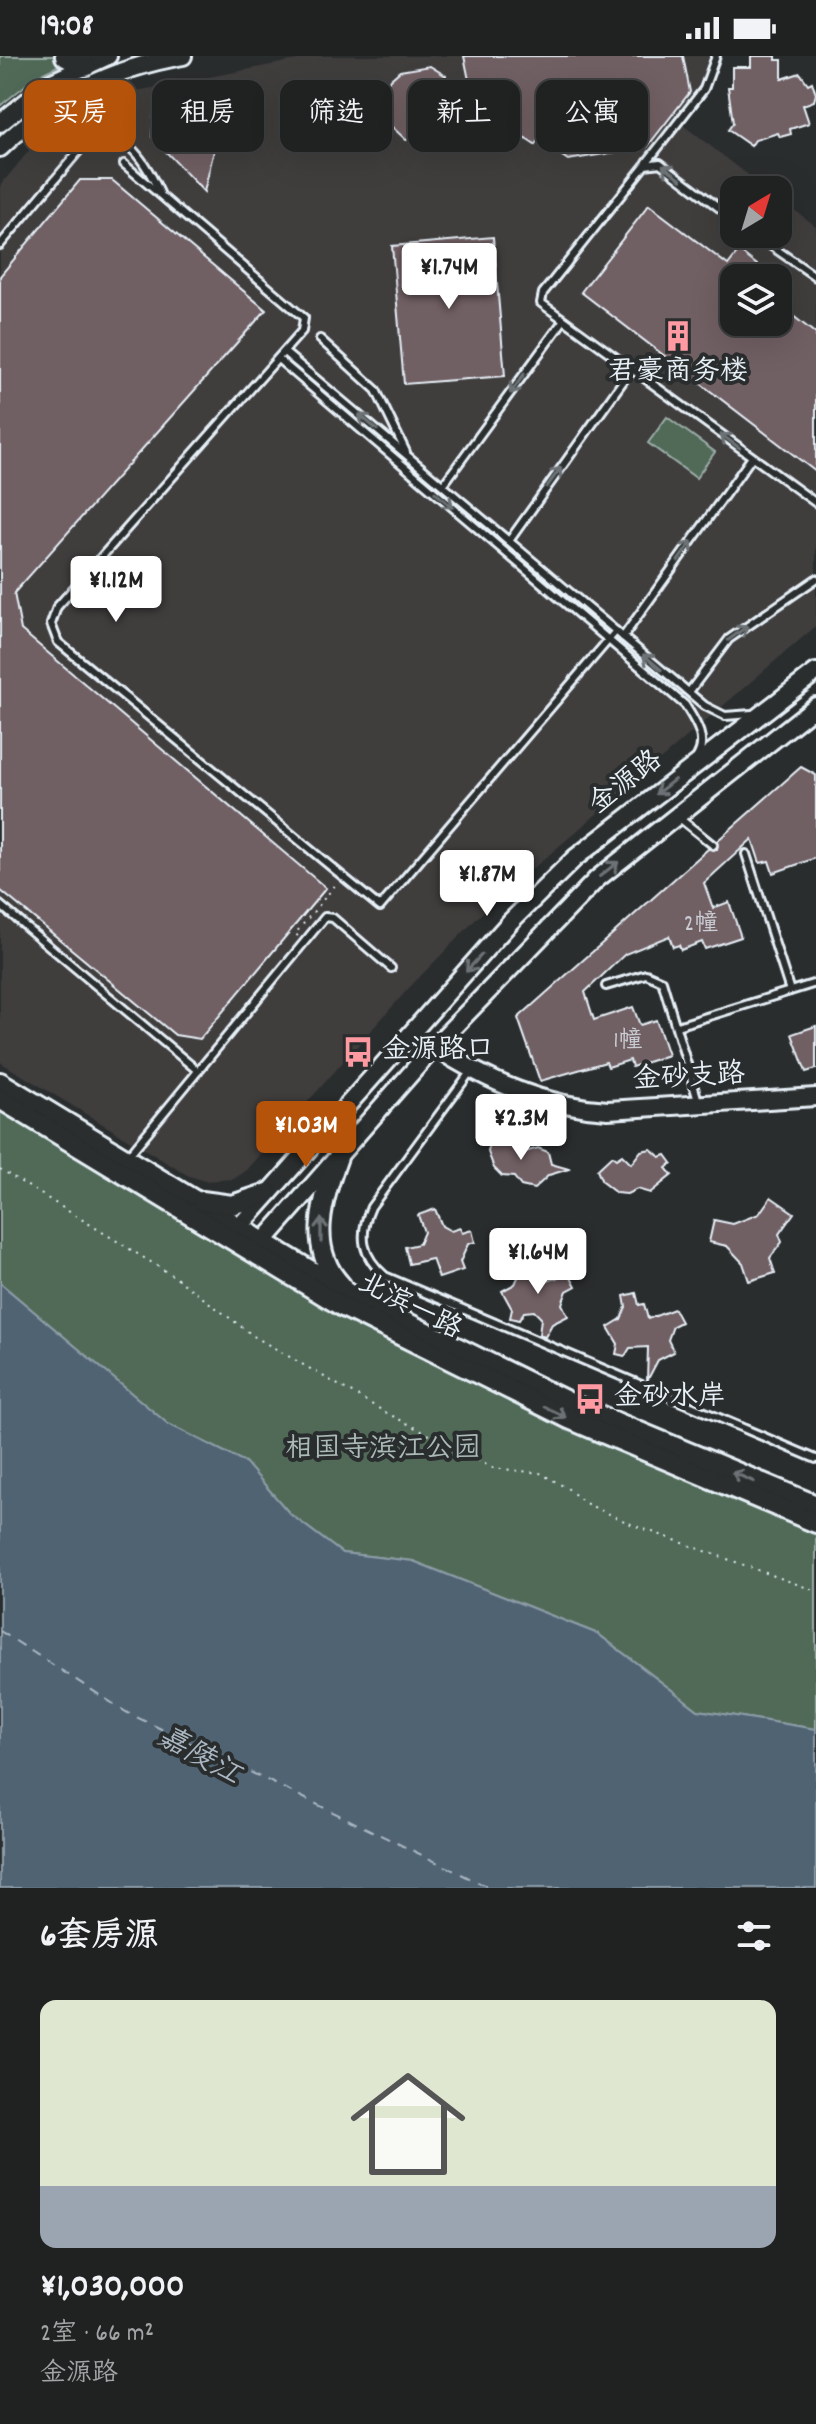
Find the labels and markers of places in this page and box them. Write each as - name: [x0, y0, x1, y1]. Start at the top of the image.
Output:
- pin: ¥1.74M: [384, 243, 514, 311]
- building icon: 君豪商务楼: [661, 319, 695, 353]
- place label: 君豪商务楼: [608, 354, 748, 394]
- pin: ¥1.12M: [51, 556, 181, 624]
- pin: ¥1.87M: [422, 850, 552, 918]
- place label: 金源路口: [382, 1032, 494, 1072]
- bus stop icon: 金源路口: [341, 1035, 375, 1069]
- pin: ¥2.3M: [465, 1094, 577, 1162]
- pin: ¥1.03M: [241, 1101, 371, 1169]
- pin: ¥1.64M: [473, 1228, 603, 1296]
- place label: 金砂水岸: [614, 1379, 726, 1419]
- bus stop icon: 金砂水岸: [573, 1382, 607, 1416]

